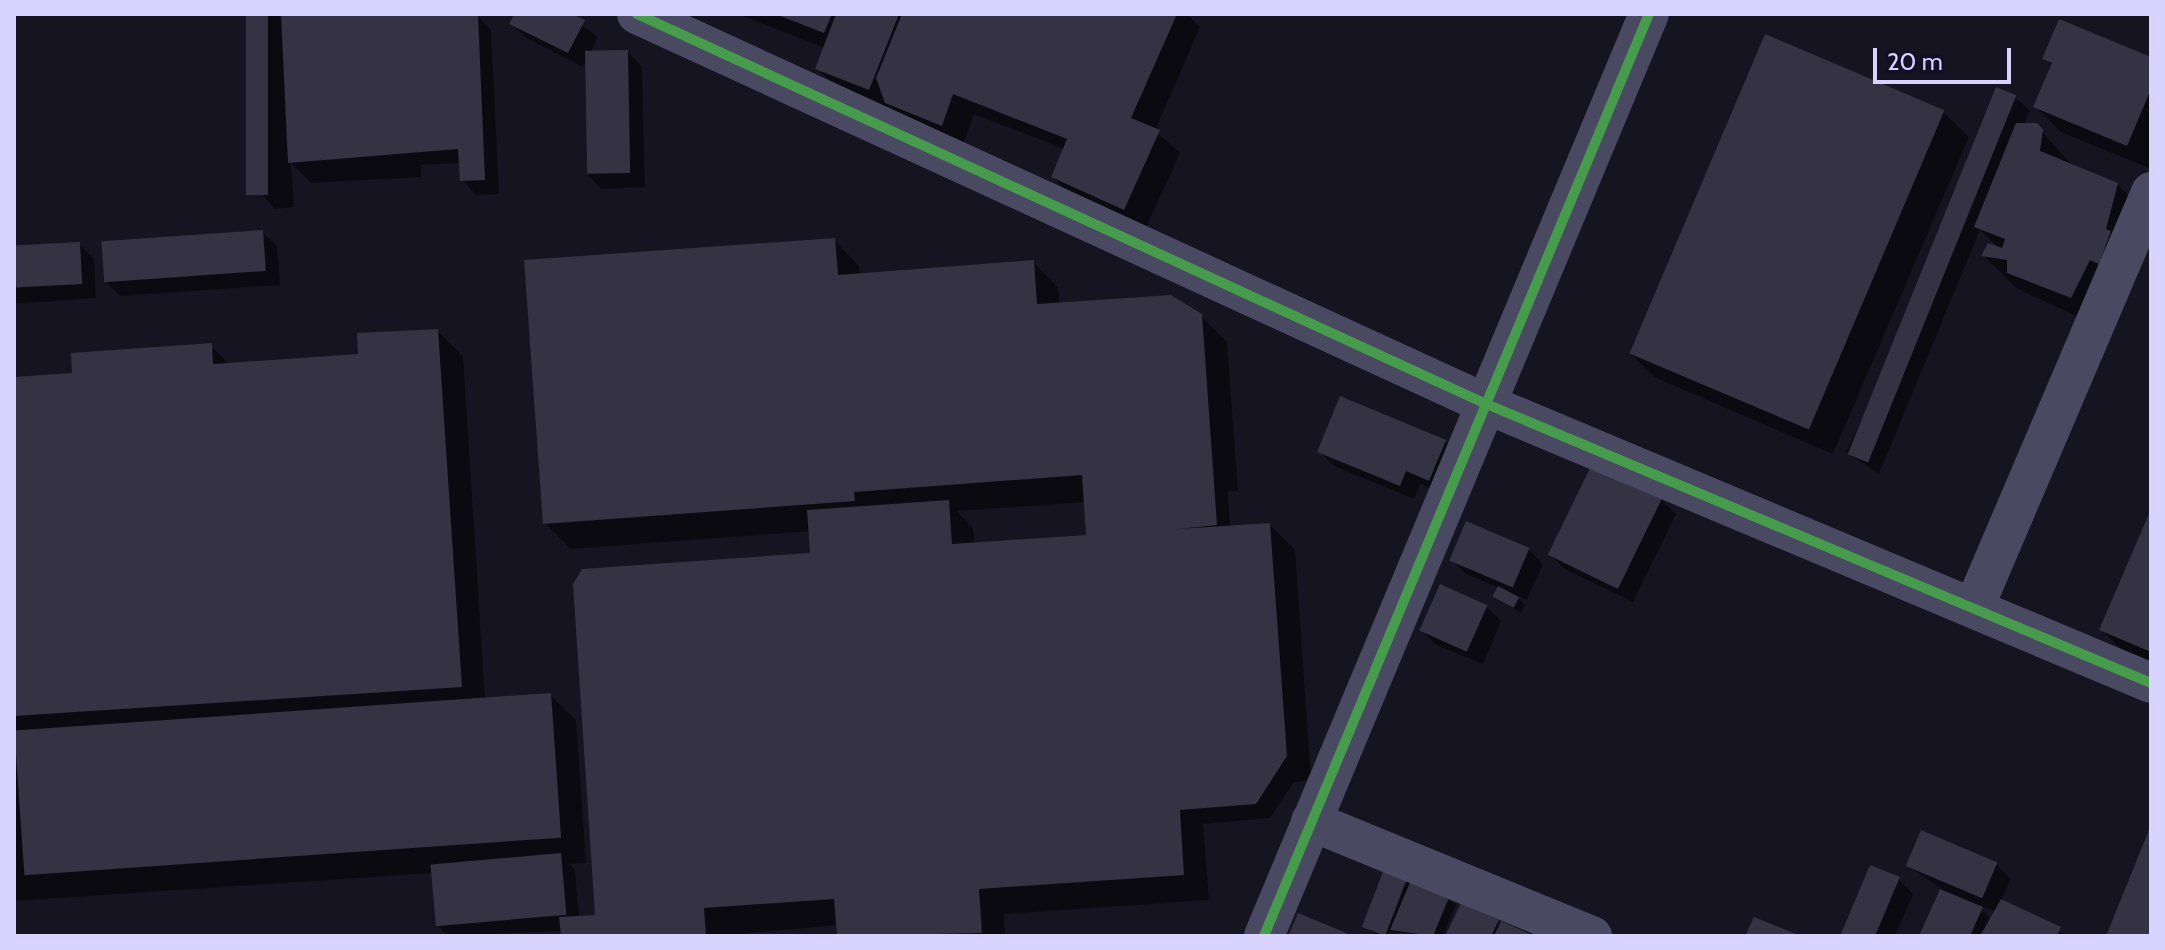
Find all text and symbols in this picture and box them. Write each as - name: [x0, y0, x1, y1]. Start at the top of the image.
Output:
- scale bar: [1877, 32, 2015, 82]
- text: 20 m: [1887, 47, 1943, 76]

